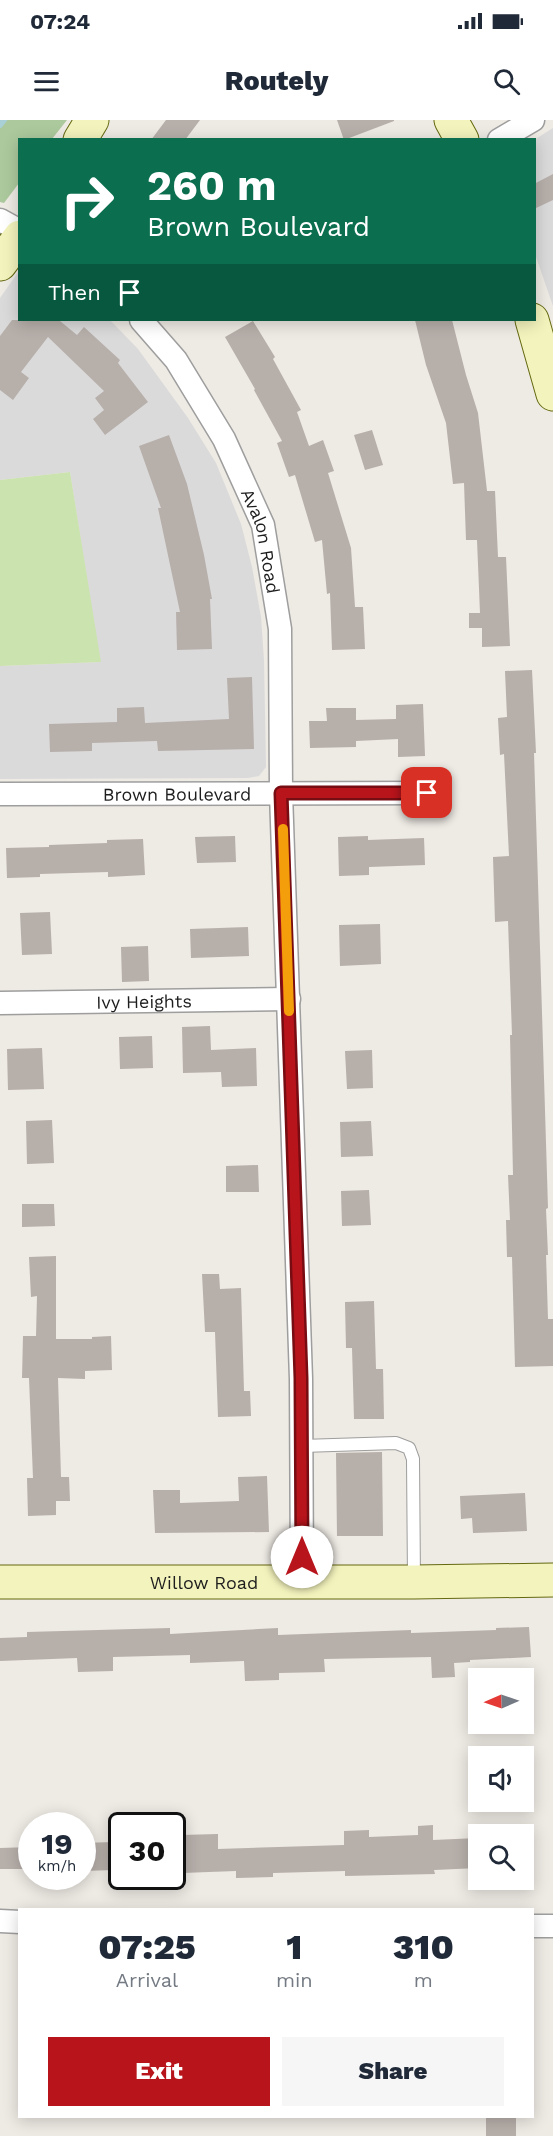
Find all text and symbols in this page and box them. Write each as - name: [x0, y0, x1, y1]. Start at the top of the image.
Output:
- text: 07:24: [30, 9, 90, 34]
- icon: menu: [30, 65, 63, 98]
- text: Routely: [225, 65, 328, 97]
- icon: search: [490, 65, 523, 98]
- text: 260 m: [147, 161, 277, 210]
- icon: right: [48, 162, 126, 240]
- text: Brown Boulevard: [147, 211, 370, 243]
- icon: arrive: [113, 276, 146, 309]
- text: Then: [48, 280, 101, 305]
- street label: Avalon Road: [237, 485, 285, 595]
- pin: [401, 767, 452, 818]
- icon: arrive: [410, 776, 443, 809]
- street label: Brown Boulevard: [103, 783, 251, 804]
- street label: Ivy Heights: [96, 990, 192, 1012]
- position arrow: [270, 1525, 334, 1589]
- street label: Willow Road: [150, 1572, 258, 1593]
- north arrow: [468, 1668, 534, 1734]
- map controls: [468, 1668, 534, 1890]
- button: sound: [468, 1746, 534, 1812]
- speed limit sign: 30: [108, 1812, 186, 1890]
- button: search: [468, 1824, 534, 1890]
- text: 19: [41, 1826, 73, 1861]
- text: km/h: [38, 1857, 76, 1875]
- text: 07:25: [98, 1926, 196, 1968]
- text: 1: [286, 1926, 302, 1968]
- text: 310: [393, 1926, 454, 1968]
- text: Arrival: [116, 1968, 178, 1992]
- text: min: [276, 1968, 313, 1992]
- text: m: [414, 1968, 433, 1992]
- button: Exit: [48, 2037, 270, 2106]
- button: Share: [282, 2037, 504, 2106]

